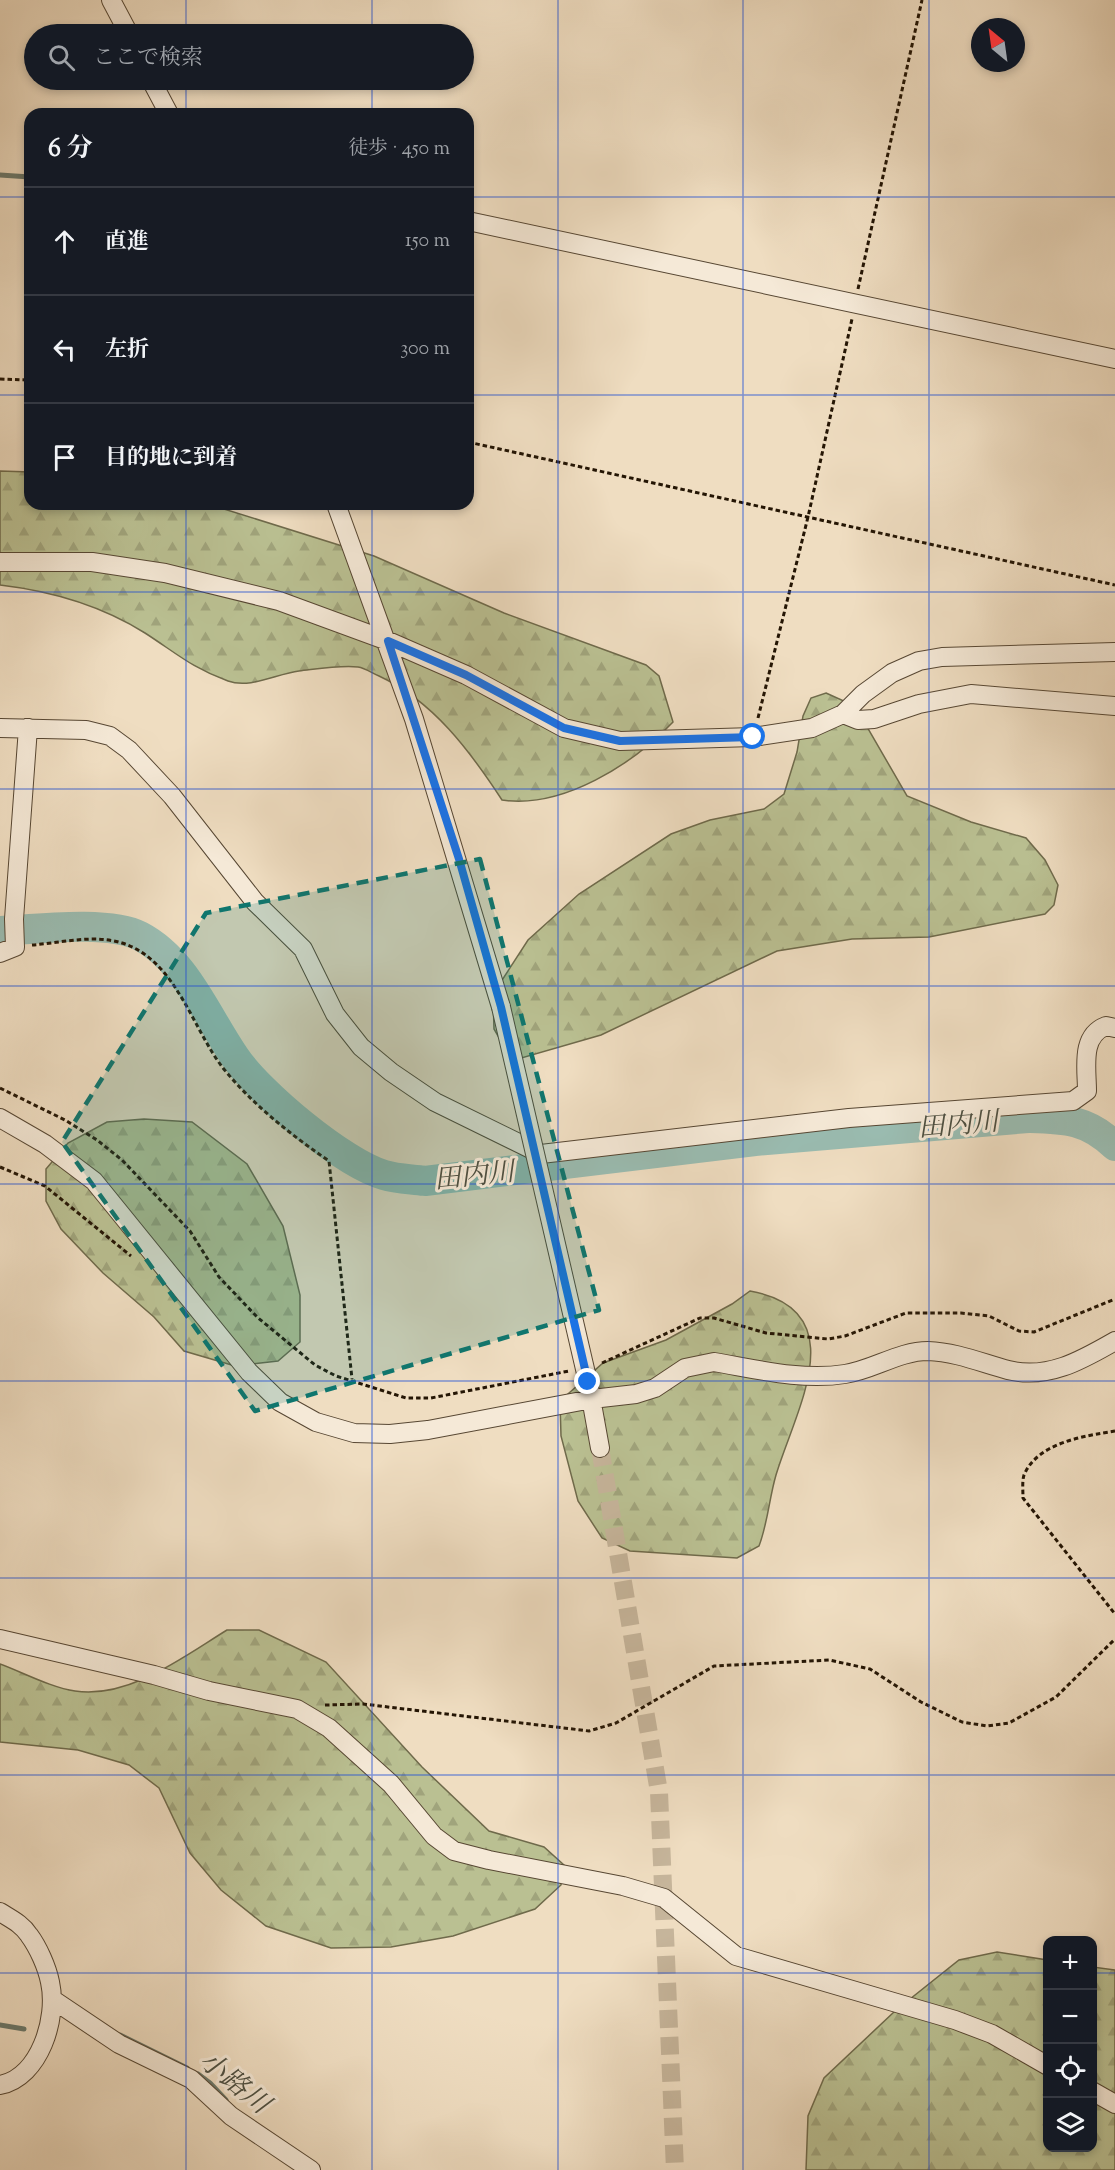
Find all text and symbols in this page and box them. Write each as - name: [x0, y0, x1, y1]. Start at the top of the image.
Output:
- north arrow: [971, 18, 1025, 72]
- search box: [24, 24, 474, 90]
- icon: search: [45, 41, 78, 74]
- text: ここで検索: [93, 43, 203, 75]
- text: 6 分: [48, 131, 92, 168]
- text: 徒歩 · 450 m: [348, 135, 450, 164]
- icon: ahead: [48, 225, 81, 258]
- text: 直進: [105, 227, 149, 259]
- text: 150 m: [405, 227, 450, 256]
- icon: left: [48, 333, 81, 366]
- text: 左折: [105, 335, 149, 367]
- text: 300 m: [400, 335, 450, 364]
- icon: arrive: [48, 441, 81, 474]
- text: 目的地に到着: [105, 443, 237, 475]
- route start: [739, 723, 765, 749]
- water label: 田内川: [916, 1103, 1003, 1149]
- water label: 田内川: [432, 1154, 520, 1201]
- route end: [574, 1368, 600, 1394]
- map controls: [1043, 1936, 1097, 2152]
- button: +: [1043, 1936, 1097, 1990]
- button: −: [1043, 1990, 1097, 2044]
- water label: 小路川: [190, 2043, 280, 2126]
- button: locate: [1043, 2044, 1097, 2098]
- button: layers: [1043, 2098, 1097, 2152]

